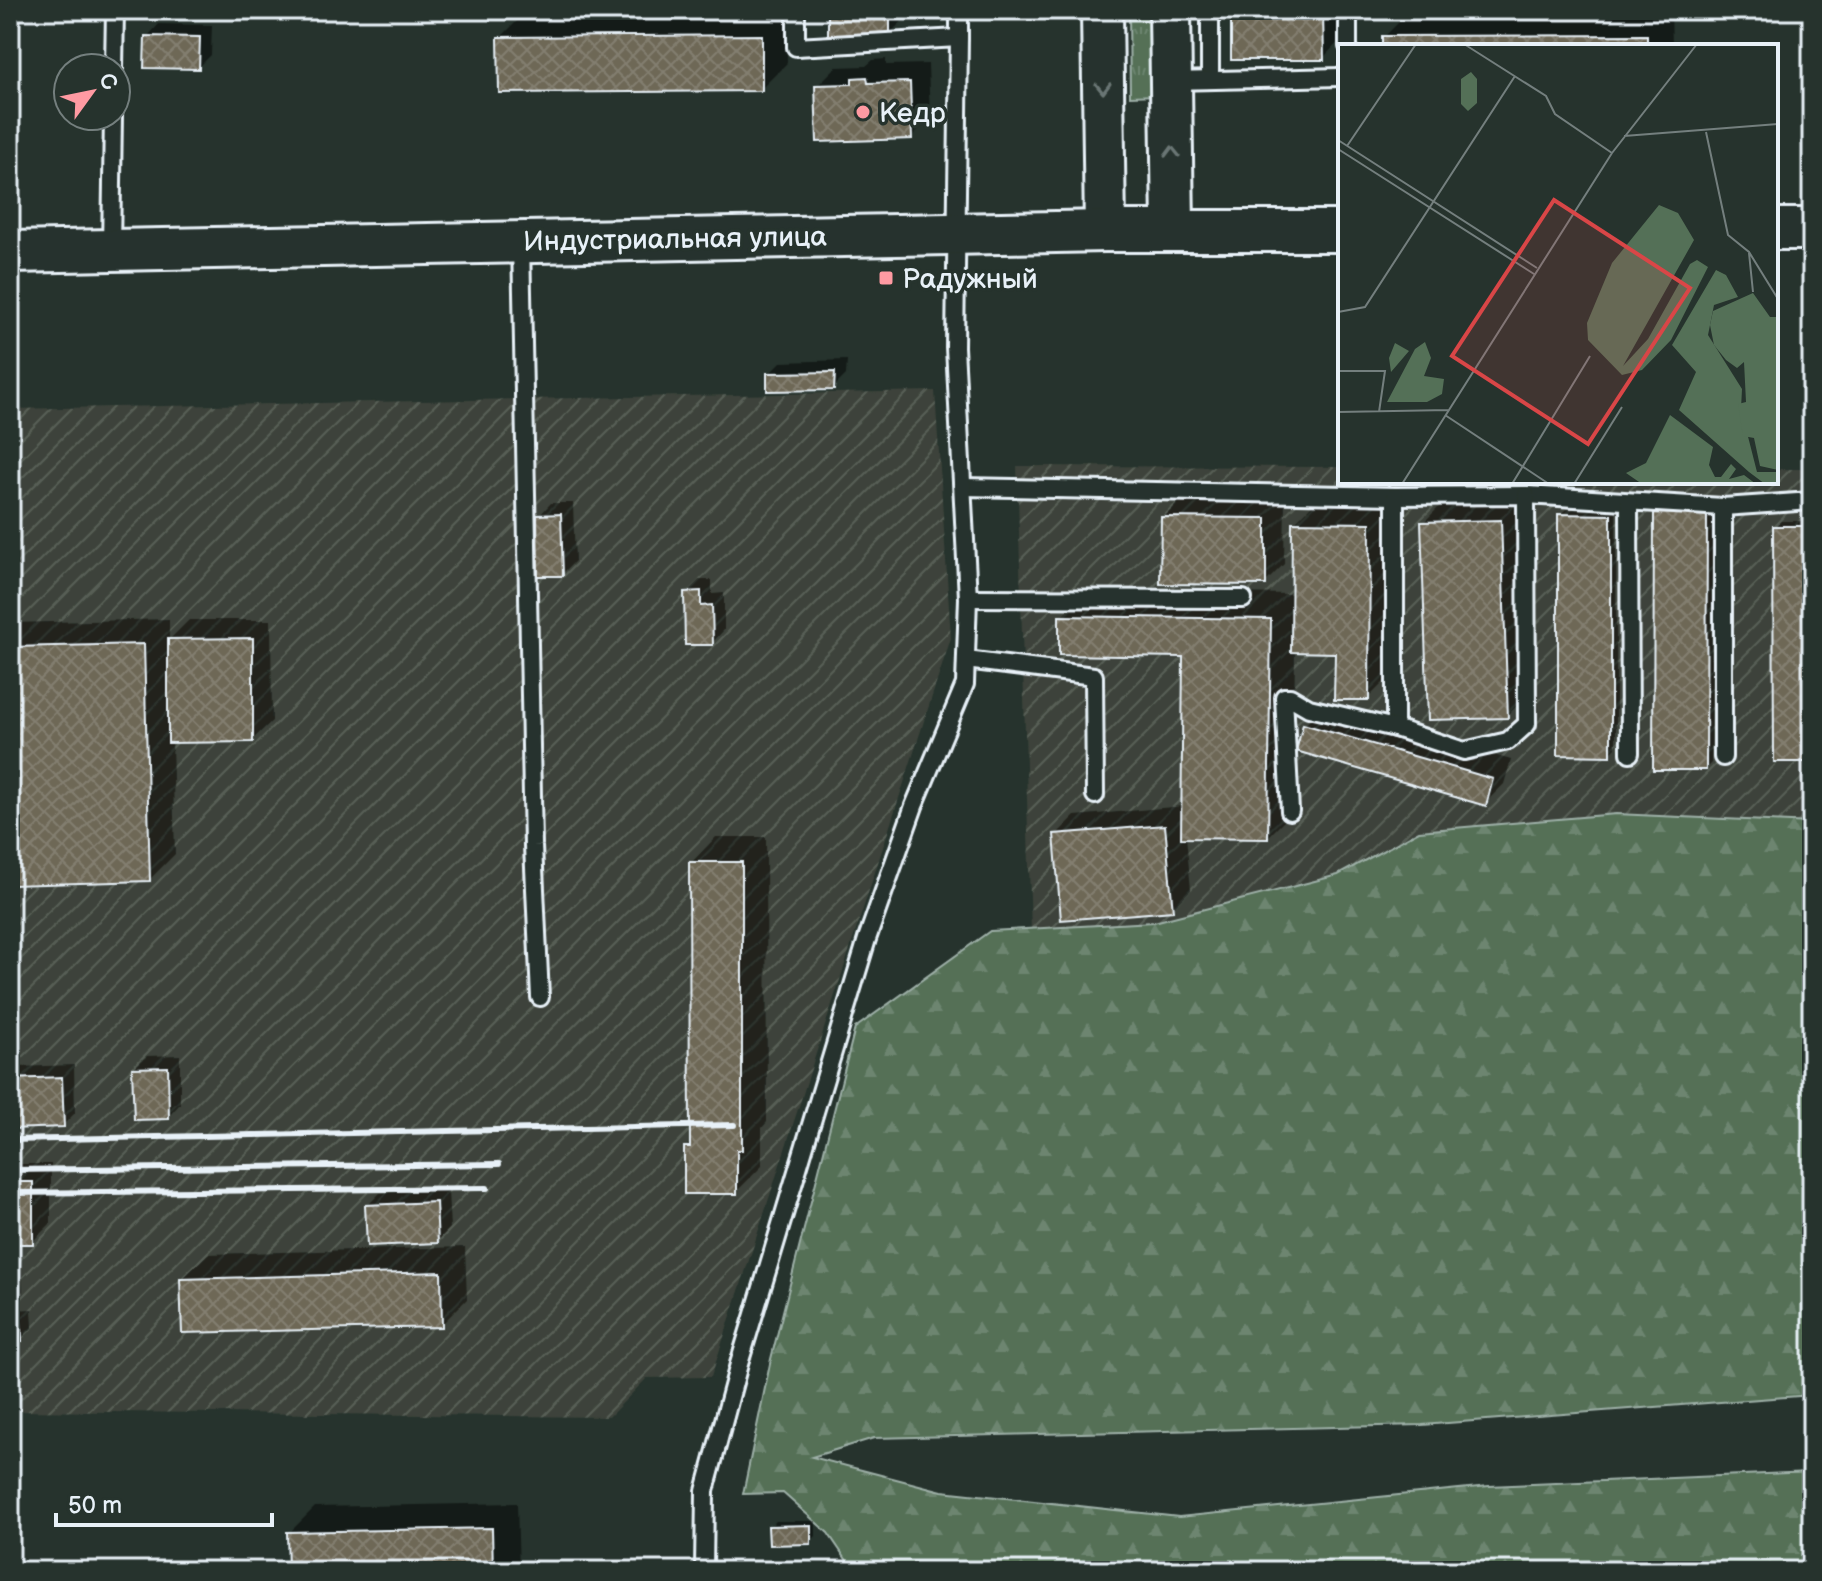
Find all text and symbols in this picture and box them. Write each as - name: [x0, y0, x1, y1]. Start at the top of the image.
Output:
- inset map: [1338, 44, 1778, 484]
- north arrow: [52, 52, 132, 132]
- text: С: [92, 68, 123, 96]
- one-way arrow: [1094, 82, 1112, 95]
- place label: Кедр: [879, 97, 946, 130]
- marker: Кедр: [854, 103, 872, 121]
- one-way arrow: [1163, 145, 1181, 158]
- street label: Индустриальная улица: [523, 220, 828, 259]
- place label: Радужный: [902, 263, 1038, 296]
- marker: Радужный: [877, 269, 895, 287]
- scale bar: [56, 1477, 272, 1527]
- text: 50 m: [68, 1491, 122, 1520]

